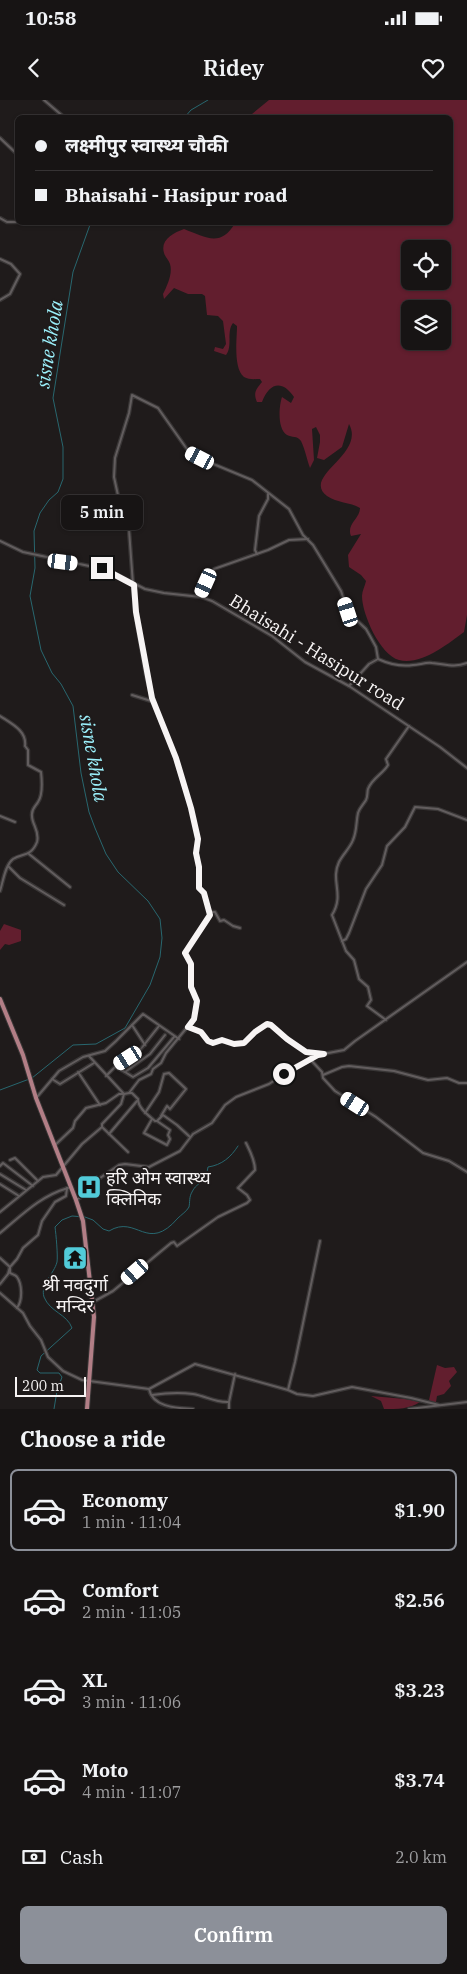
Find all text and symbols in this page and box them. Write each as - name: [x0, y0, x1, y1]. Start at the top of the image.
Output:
- text: 10:58: [25, 6, 76, 30]
- text: Ridey: [203, 53, 264, 82]
- icon: back: [20, 54, 48, 82]
- icon: heart: [419, 54, 447, 82]
- text: लक्ष्मीपुर स्वास्थ्य चौकी: [65, 133, 228, 157]
- text: Bhaisahi - Hasipur road: [65, 183, 287, 207]
- map controls: [401, 240, 451, 350]
- button: locate: [401, 240, 451, 290]
- water label: sisne khola: [30, 298, 68, 390]
- button: layers: [401, 300, 451, 350]
- car: [183, 445, 216, 471]
- callout: 5 min: [61, 496, 143, 530]
- text: 5 min: [80, 502, 124, 522]
- car: [47, 553, 78, 571]
- route end: [91, 557, 113, 579]
- car: [193, 566, 218, 600]
- street label: Bhaisahi - Hasipur road: [225, 589, 409, 715]
- car: [336, 595, 359, 629]
- water label: sisne khola: [74, 712, 114, 804]
- car: [111, 1044, 144, 1072]
- route start: [273, 1063, 295, 1085]
- car: [338, 1090, 371, 1118]
- place label: हरि ओम स्वास्थ्य क्लिनिक: [106, 1166, 211, 1210]
- hospital icon: हरि ओम स्वास्थ्य क्लिनिक: [76, 1174, 102, 1200]
- temple icon: श्री नवदुर्गा मन्दिर: [62, 1245, 88, 1271]
- car: [118, 1256, 151, 1288]
- place label: श्री नवदुर्गा मन्दिर: [42, 1273, 109, 1317]
- scale bar: [15, 1374, 86, 1397]
- text: 200 m: [22, 1377, 64, 1395]
- text: Choose a ride: [20, 1424, 166, 1453]
- icon: car: [22, 1488, 67, 1533]
- text: Economy: [82, 1488, 168, 1512]
- text: $1.90: [394, 1498, 445, 1522]
- text: 1 min · 11:04: [82, 1512, 181, 1532]
- icon: car: [22, 1578, 67, 1623]
- text: Comfort: [82, 1578, 159, 1602]
- text: $2.56: [394, 1588, 445, 1612]
- text: 2 min · 11:05: [82, 1602, 181, 1622]
- icon: car: [22, 1668, 67, 1713]
- text: XL: [82, 1668, 108, 1692]
- text: $3.23: [394, 1678, 445, 1702]
- text: 3 min · 11:06: [82, 1692, 181, 1712]
- icon: car: [22, 1758, 67, 1803]
- text: Moto: [82, 1758, 128, 1782]
- text: $3.74: [394, 1768, 445, 1792]
- text: 4 min · 11:07: [82, 1782, 181, 1802]
- icon: cash: [20, 1843, 48, 1871]
- text: Cash: [60, 1845, 104, 1869]
- text: 2.0 km: [395, 1847, 447, 1867]
- button: Confirm: [20, 1906, 447, 1964]

